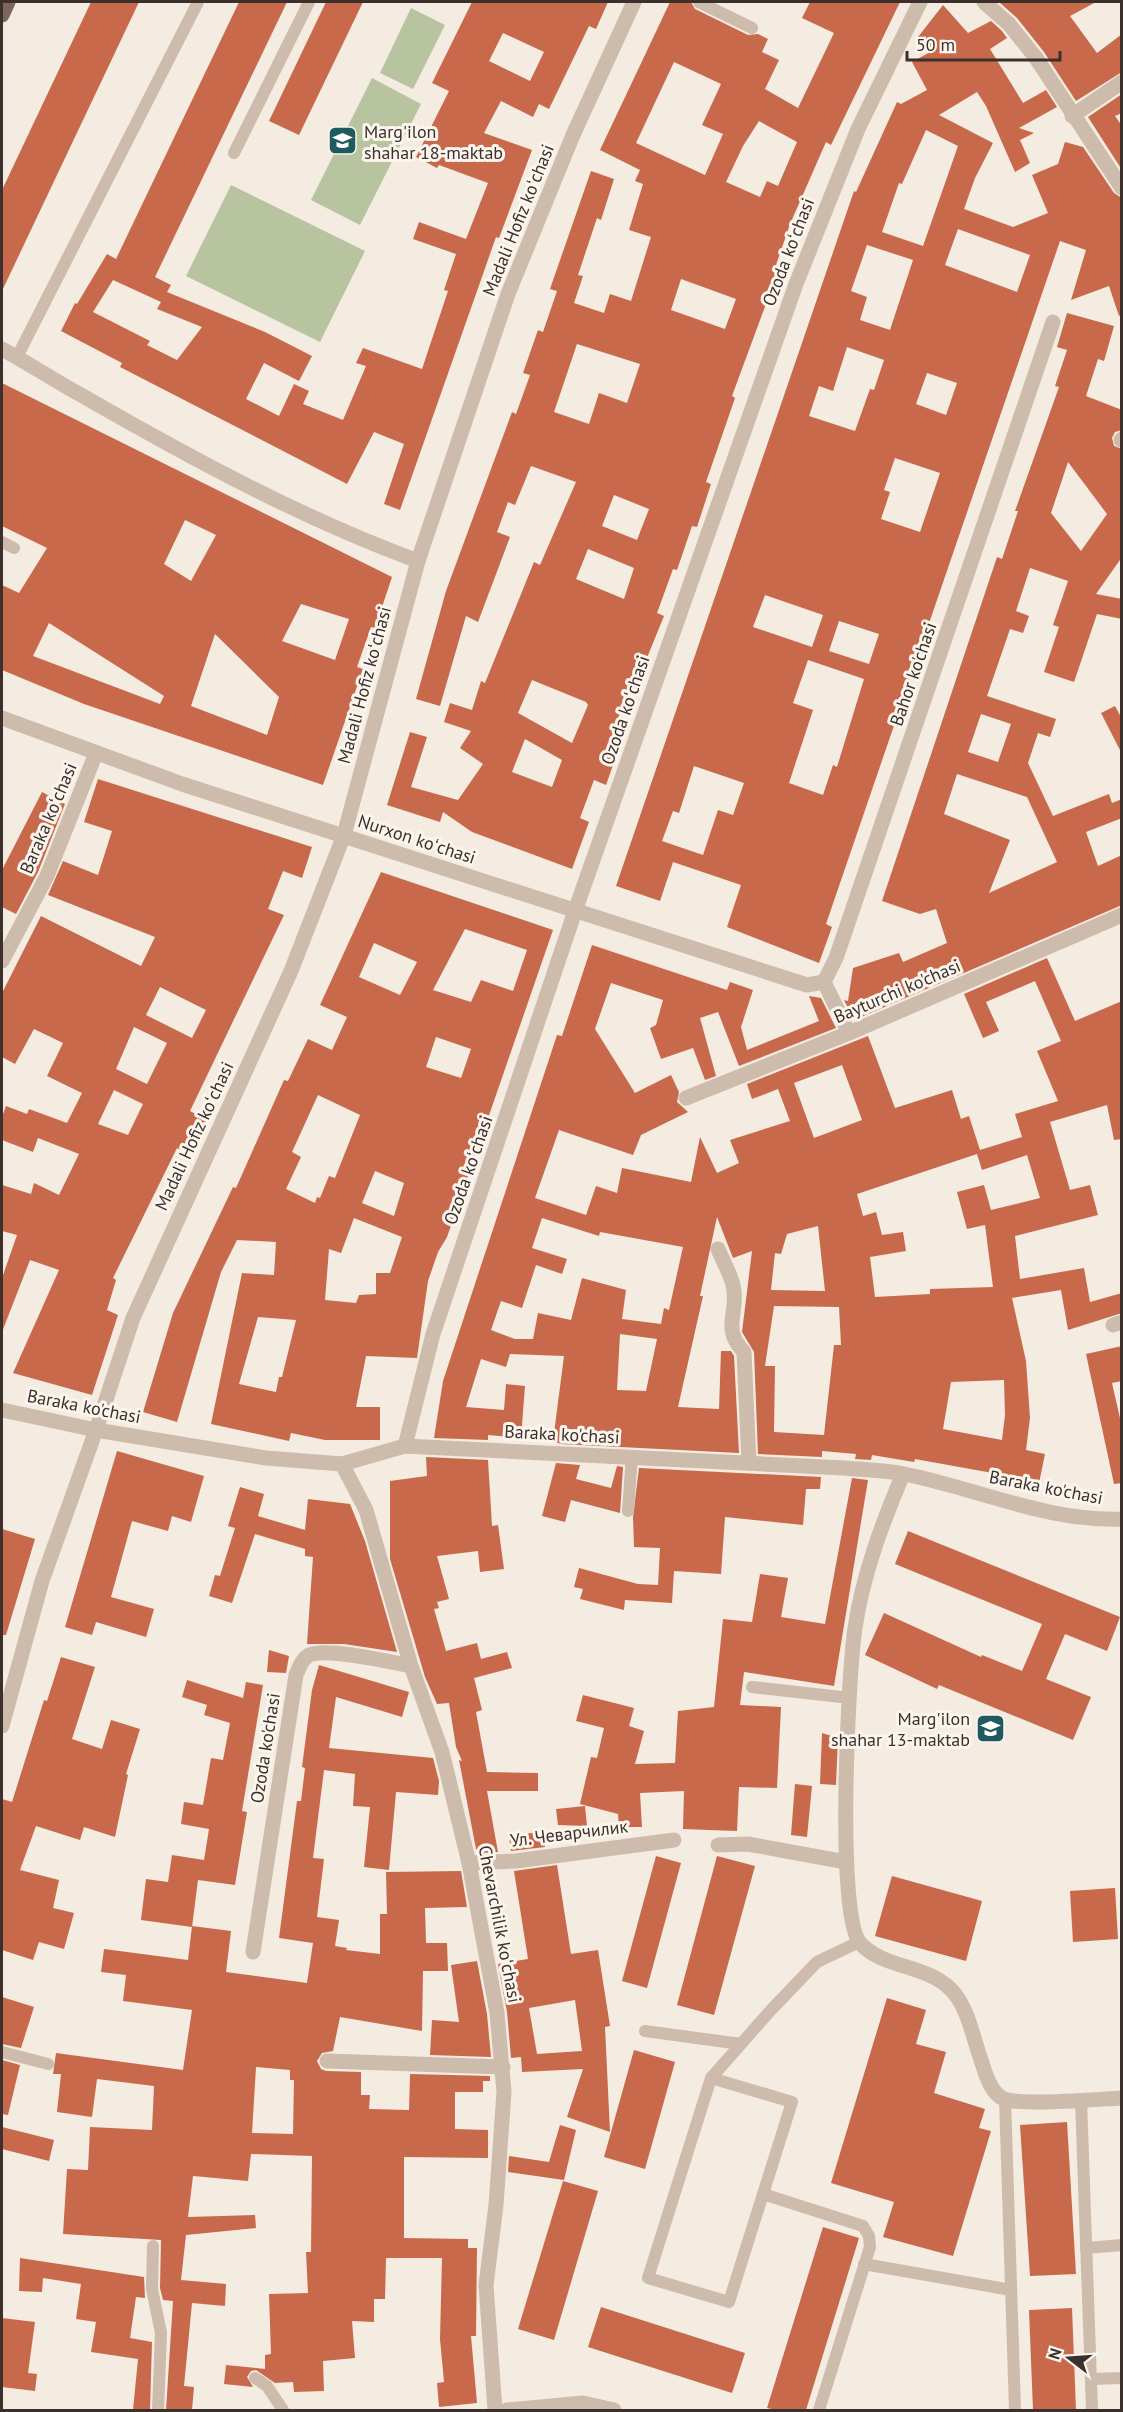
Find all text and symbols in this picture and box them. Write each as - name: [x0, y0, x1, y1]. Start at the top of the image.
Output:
- scale bar: [907, 24, 1060, 62]
- text: 50 m: [916, 33, 955, 56]
- place label: Marg'ilon shahar 18-maktab: [364, 120, 503, 164]
- school or university icon: Marg'ilon shahar 18-maktab: [327, 125, 359, 157]
- street label: Madali Hofiz koʻchasi: [477, 141, 559, 299]
- street label: Ozoda koʻchasi: [757, 195, 819, 309]
- street label: Madali Hofiz koʻchasi: [332, 604, 396, 766]
- street label: Bahor ko'chasi: [884, 619, 942, 729]
- street label: Ozoda koʻchasi: [596, 652, 654, 768]
- street label: Baraka koʻchasi: [14, 759, 82, 877]
- street label: Nurxon koʻchasi: [355, 809, 479, 869]
- street label: Bayturchi ko'chasi: [830, 954, 964, 1028]
- street label: Madali Hofiz koʻchasi: [149, 1058, 239, 1214]
- street label: Ozoda koʻchasi: [439, 1112, 497, 1228]
- street label: Baraka ko'chasi: [25, 1384, 143, 1428]
- street label: Baraka ko'chasi: [504, 1419, 620, 1449]
- street label: Baraka ko'chasi: [987, 1465, 1105, 1509]
- street label: Ozoda ko'chasi: [245, 1691, 285, 1805]
- place label: Marg'ilon shahar 13-maktab: [831, 1707, 970, 1751]
- school or university icon: Marg'ilon shahar 13-maktab: [975, 1712, 1007, 1744]
- street label: Ул. Чеварчилик: [509, 1814, 630, 1852]
- street label: Chevarchilik koʻchasi: [473, 1843, 527, 2005]
- north arrow: [1039, 2328, 1099, 2388]
- text: N: [1044, 2346, 1066, 2362]

